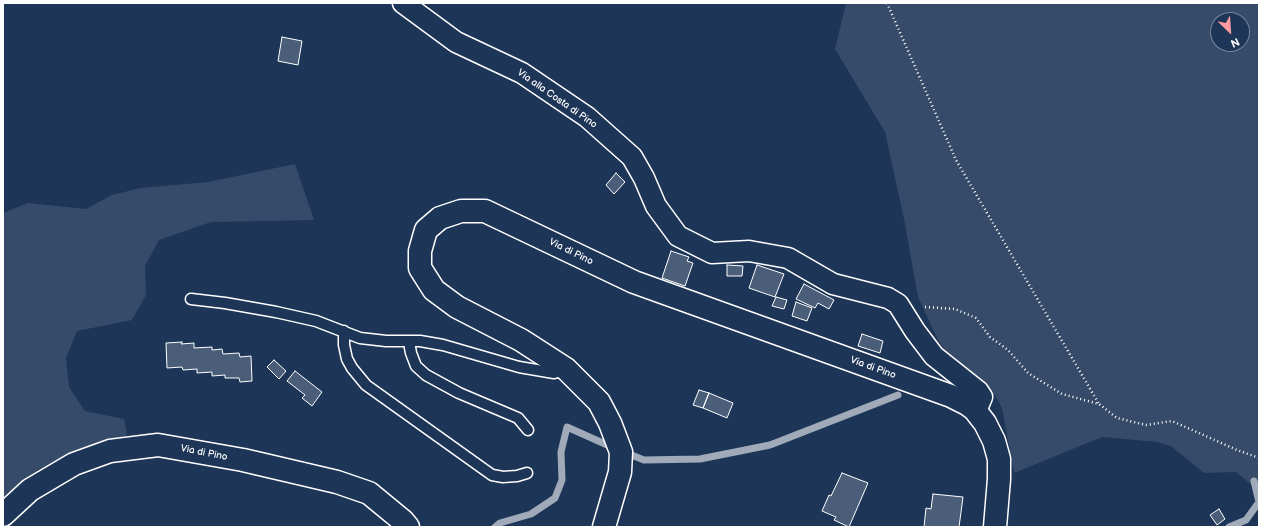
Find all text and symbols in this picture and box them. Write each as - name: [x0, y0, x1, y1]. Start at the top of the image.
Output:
- north arrow: [1210, 12, 1250, 52]
- text: N: [1228, 35, 1241, 50]
- street label: Via alla Costa di Pino: [515, 67, 599, 131]
- street label: Via di Pino: [547, 236, 595, 268]
- street label: Via di Pino: [849, 354, 897, 382]
- street label: Via di Pino: [179, 443, 229, 463]

